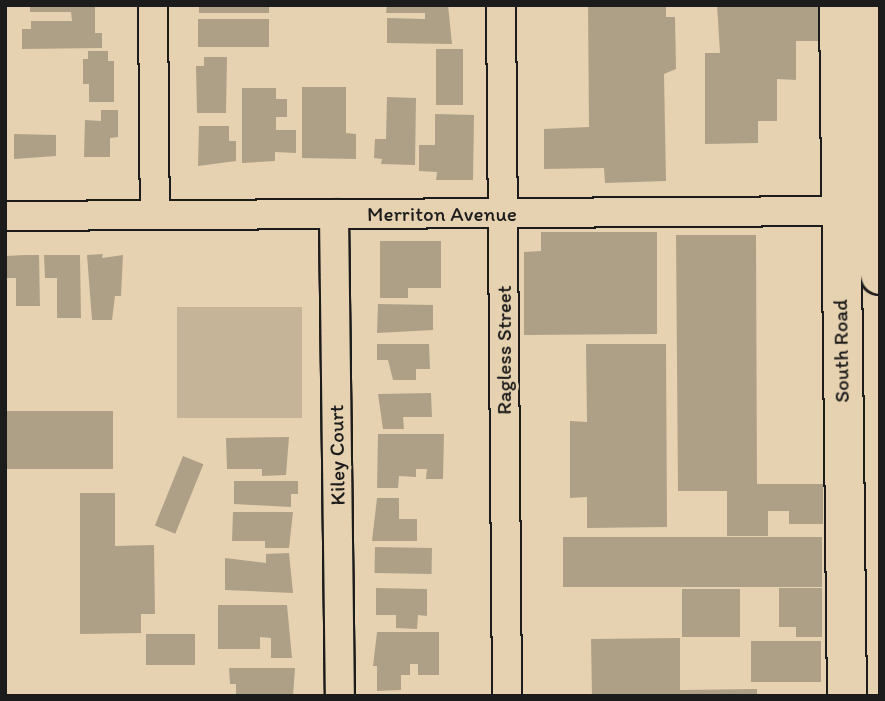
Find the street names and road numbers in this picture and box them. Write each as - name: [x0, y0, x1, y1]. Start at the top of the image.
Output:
- street label: Merriton Avenue: [368, 201, 516, 227]
- street label: Ragless Street: [491, 285, 517, 415]
- street label: South Road: [828, 299, 854, 403]
- street label: Kiley Court: [324, 404, 350, 506]

